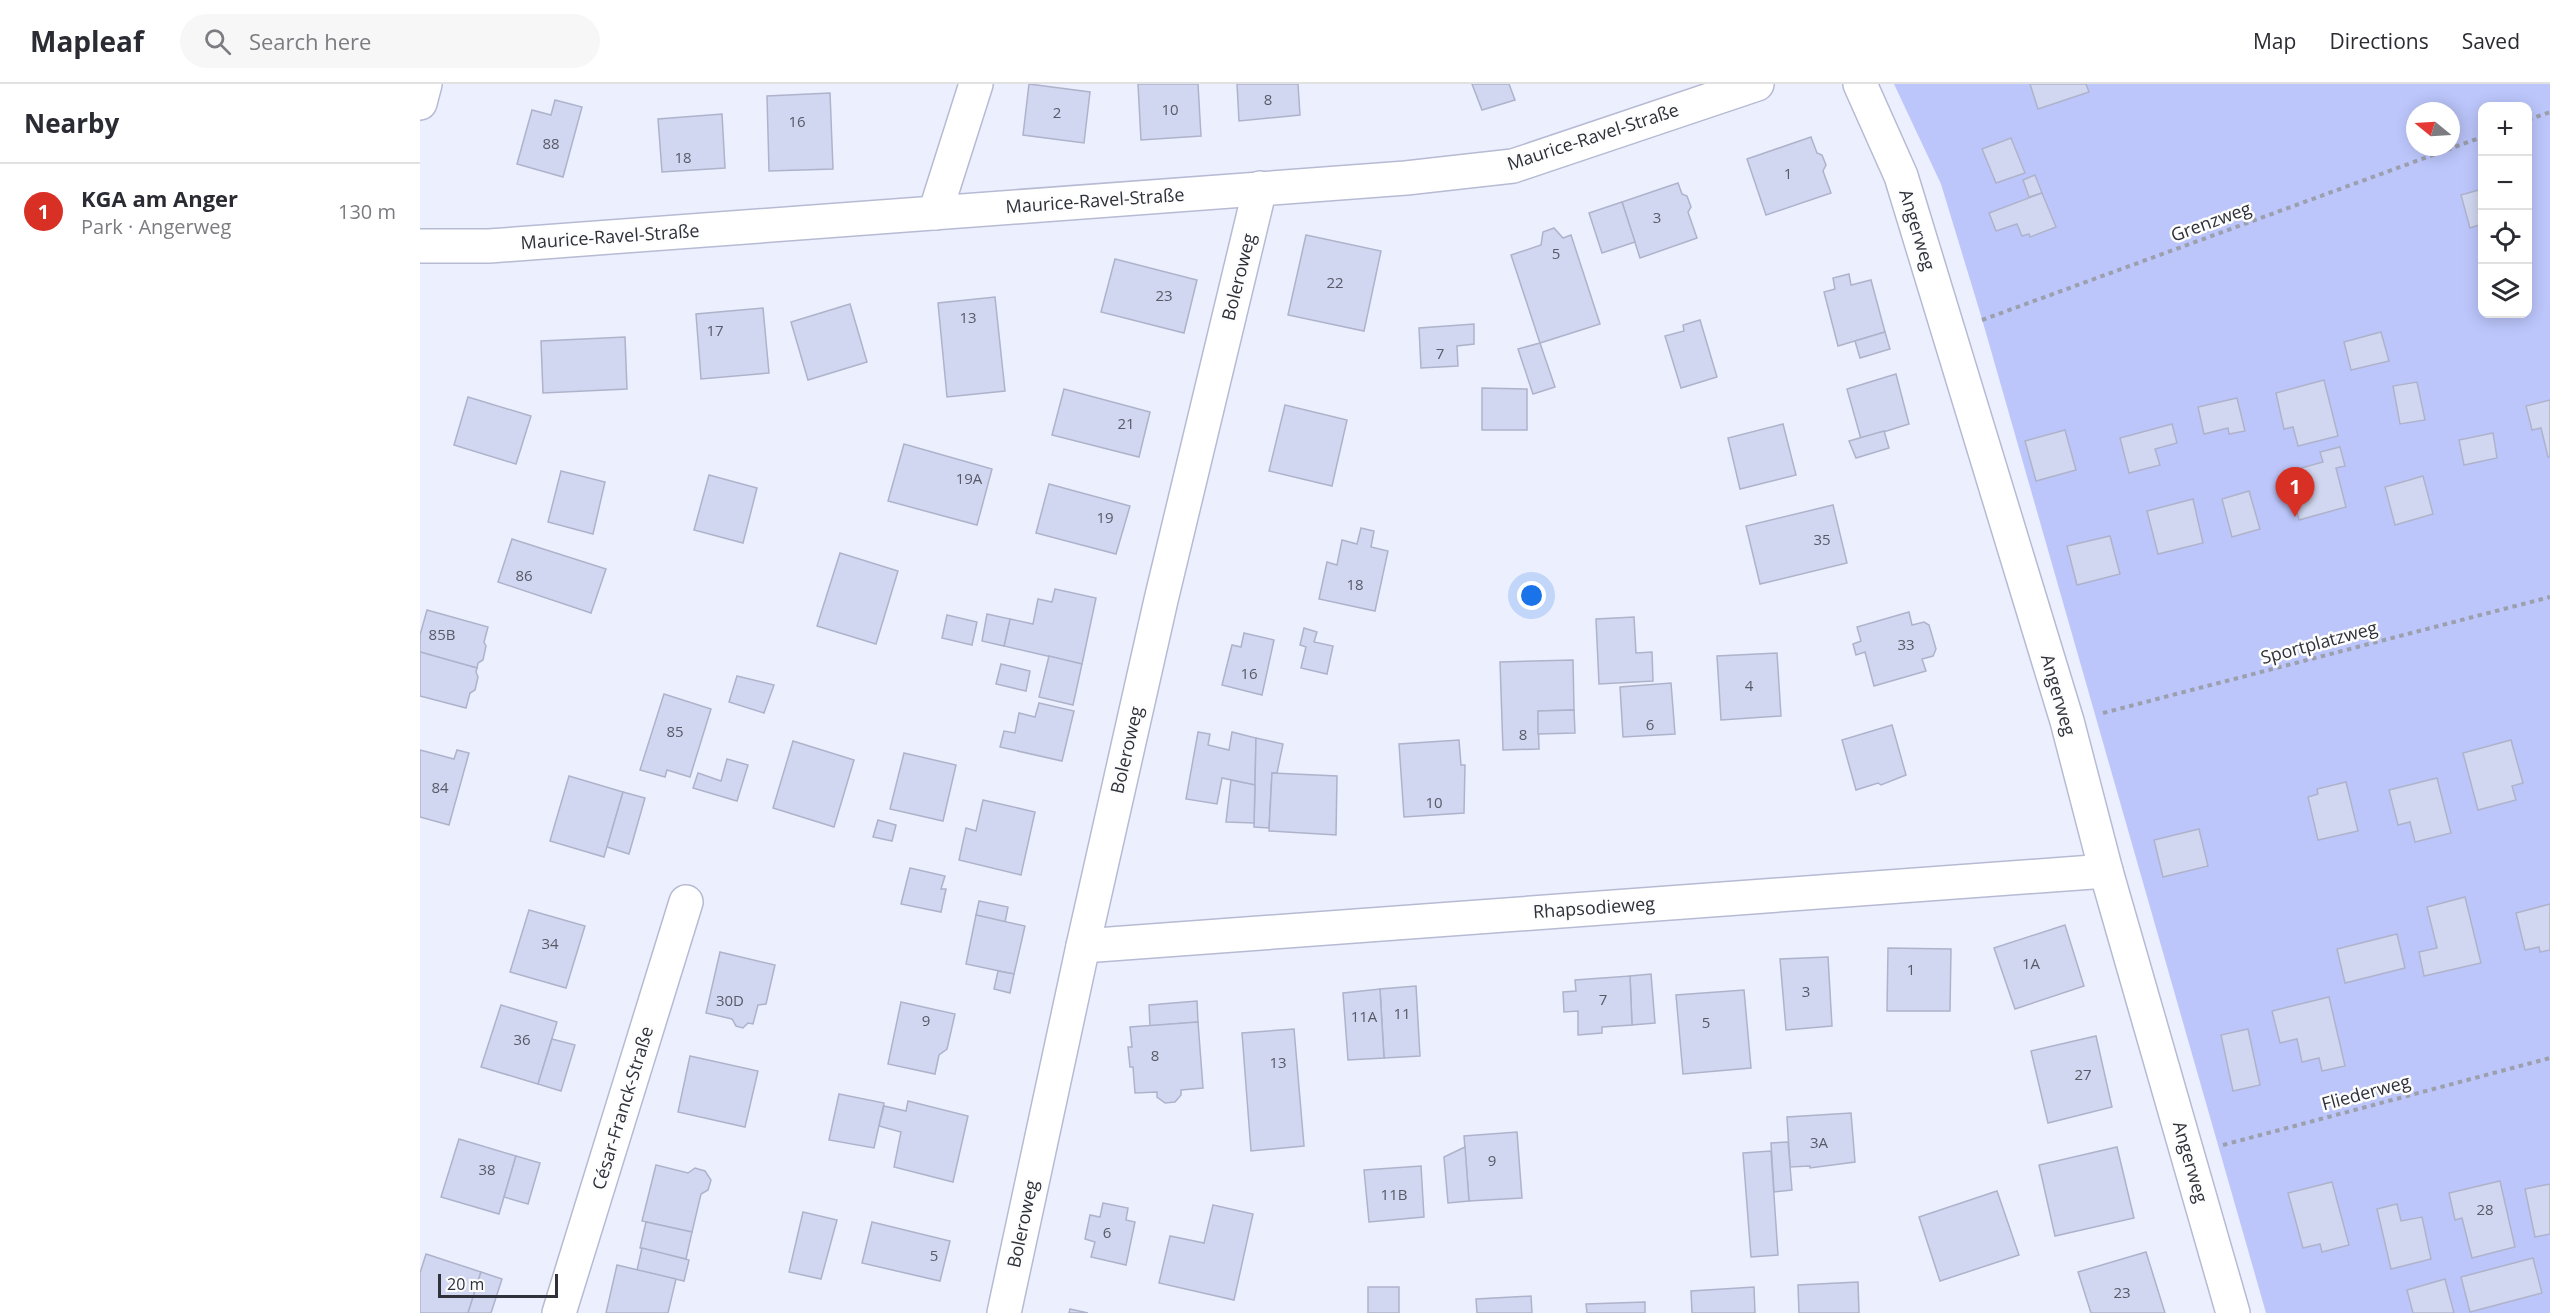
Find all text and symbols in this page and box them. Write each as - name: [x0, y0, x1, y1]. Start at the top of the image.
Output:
- search box: [180, 14, 600, 68]
- text: Mapleaf: [30, 22, 144, 60]
- icon: search: [201, 25, 234, 58]
- text: Search here: [249, 26, 371, 56]
- text: Map: [2253, 27, 2296, 55]
- text: Directions: [2329, 27, 2429, 55]
- text: Saved: [2462, 27, 2520, 55]
- house number: 8: [1264, 89, 1272, 109]
- street label: Maurice-Ravel-Straße: [1504, 97, 1682, 175]
- house number: 10: [1161, 99, 1179, 119]
- house number: 2: [1053, 102, 1061, 122]
- north arrow: [2406, 102, 2460, 156]
- map controls: [2478, 102, 2532, 318]
- button: +: [2478, 102, 2532, 156]
- text: Nearby: [24, 105, 119, 141]
- house number: 16: [788, 111, 806, 131]
- house number: 88: [542, 133, 560, 153]
- house number: 18: [674, 147, 692, 167]
- button: −: [2478, 156, 2532, 210]
- house number: 1: [1784, 163, 1792, 183]
- street label: Maurice-Ravel-Straße: [1005, 182, 1185, 218]
- text: KGA am Anger: [81, 183, 238, 213]
- street label: Angerweg: [1894, 186, 1942, 273]
- street label: Grenzweg: [2167, 195, 2254, 247]
- text: 1: [38, 198, 49, 225]
- text: 130 m: [338, 198, 396, 225]
- house number: 3: [1653, 207, 1661, 227]
- button: locate: [2478, 210, 2532, 264]
- text: Park · Angerweg: [81, 213, 231, 240]
- street label: Maurice-Ravel-Straße: [520, 218, 700, 254]
- street label: Boleroweg: [1216, 230, 1261, 323]
- house number: 5: [1552, 243, 1560, 263]
- button: layers: [2478, 264, 2532, 318]
- house number: 22: [1326, 272, 1344, 292]
- house number: 23: [1155, 285, 1173, 305]
- house number: 13: [959, 307, 977, 327]
- house number: 17: [706, 320, 724, 340]
- house number: 7: [1436, 343, 1444, 363]
- house number: 21: [1117, 413, 1135, 433]
- house number: 19A: [956, 468, 983, 488]
- pin: 1: [2276, 468, 2314, 517]
- house number: 19: [1096, 507, 1114, 527]
- house number: 35: [1813, 529, 1831, 549]
- house number: 86: [515, 565, 533, 585]
- house number: 18: [1346, 574, 1364, 594]
- your location: [1517, 581, 1546, 610]
- street label: Sportplatzweg: [2258, 615, 2380, 669]
- house number: 85B: [429, 624, 455, 644]
- house number: 33: [1897, 634, 1915, 654]
- street label: Angerweg: [2036, 651, 2082, 738]
- house number: 16: [1240, 663, 1258, 683]
- house number: 4: [1745, 675, 1754, 695]
- street label: Boleroweg: [1104, 703, 1148, 796]
- house number: 6: [1646, 714, 1654, 734]
- house number: 85: [666, 721, 684, 741]
- house number: 8: [1519, 724, 1527, 744]
- house number: 84: [431, 777, 449, 797]
- house number: 10: [1425, 792, 1443, 812]
- street label: Rhapsodieweg: [1532, 891, 1656, 923]
- house number: 34: [541, 933, 559, 953]
- house number: 1A: [2022, 953, 2041, 973]
- house number: 1: [1907, 959, 1915, 979]
- house number: 3: [1802, 981, 1810, 1001]
- house number: 7: [1599, 989, 1607, 1009]
- house number: 30D: [716, 990, 744, 1010]
- house number: 11: [1393, 1003, 1411, 1023]
- house number: 11A: [1351, 1006, 1378, 1026]
- house number: 9: [922, 1010, 930, 1030]
- house number: 5: [1702, 1012, 1710, 1032]
- street label: César-Franck-Straße: [586, 1023, 658, 1192]
- house number: 36: [513, 1029, 531, 1049]
- house number: 8: [1151, 1045, 1159, 1065]
- house number: 13: [1269, 1052, 1287, 1072]
- house number: 27: [2074, 1064, 2092, 1084]
- street label: Fliederweg: [2319, 1069, 2413, 1115]
- street label: Angerweg: [2168, 1118, 2214, 1205]
- house number: 3A: [1810, 1132, 1829, 1152]
- house number: 9: [1488, 1150, 1496, 1170]
- house number: 38: [478, 1159, 496, 1179]
- street label: Boleroweg: [1001, 1177, 1043, 1270]
- house number: 11B: [1381, 1184, 1407, 1204]
- house number: 28: [2476, 1199, 2494, 1219]
- house number: 6: [1103, 1222, 1111, 1242]
- house number: 5: [930, 1245, 938, 1265]
- scale bar: [438, 1271, 558, 1298]
- text: 20 m: [447, 1273, 484, 1295]
- house number: 23: [2113, 1282, 2131, 1302]

